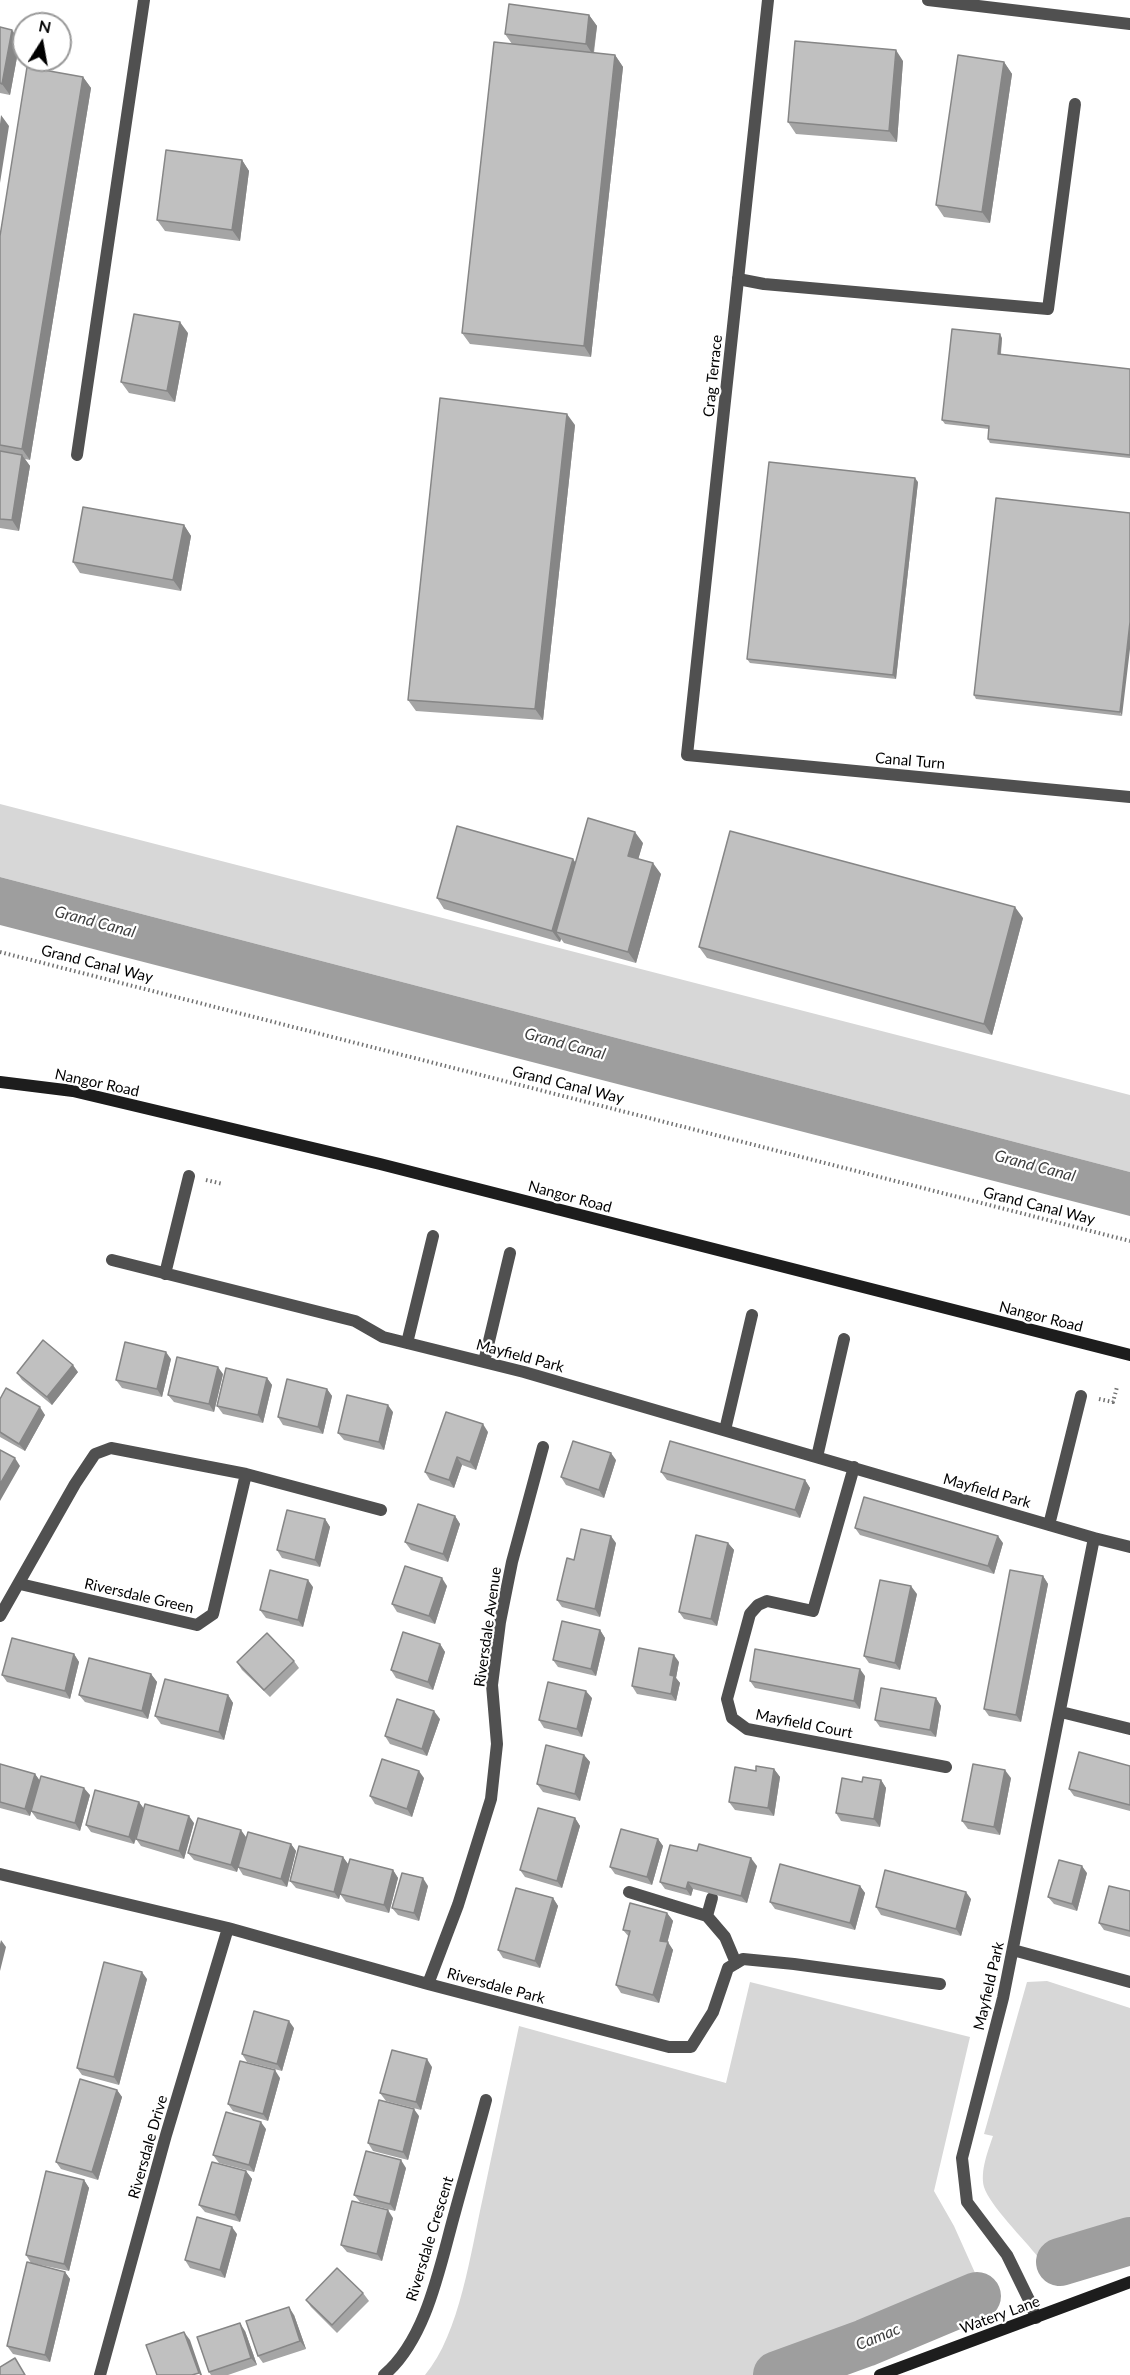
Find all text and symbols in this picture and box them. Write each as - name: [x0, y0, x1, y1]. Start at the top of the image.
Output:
- north arrow: [12, 12, 72, 72]
- text: N: [37, 15, 53, 36]
- street label: Crag Terrace: [700, 334, 726, 418]
- street label: Canal Turn: [874, 749, 946, 773]
- water label: Grand Canal: [52, 902, 138, 942]
- street label: Grand Canal Way: [39, 941, 155, 987]
- water label: Grand Canal: [522, 1024, 608, 1064]
- street label: Grand Canal Way: [510, 1062, 626, 1108]
- street label: Nangor Road: [53, 1065, 141, 1101]
- water label: Grand Canal: [992, 1146, 1078, 1186]
- street label: Nangor Road: [526, 1177, 614, 1217]
- street label: Grand Canal Way: [981, 1183, 1097, 1229]
- street label: Nangor Road: [997, 1298, 1085, 1336]
- street label: Mayfield Park: [474, 1336, 566, 1376]
- street label: Mayfield Park: [941, 1470, 1033, 1512]
- street label: Riversdale Avenue: [471, 1566, 505, 1688]
- street label: Riversdale Green: [83, 1575, 195, 1617]
- street label: Mayfield Court: [754, 1706, 854, 1742]
- street label: Mayfield Park: [970, 1940, 1008, 2032]
- street label: Riversdale Park: [445, 1964, 547, 2008]
- street label: Riversdale Drive: [125, 2093, 171, 2201]
- street label: Riversdale Crescent: [402, 2174, 458, 2304]
- street label: Watery Lane: [958, 2292, 1042, 2338]
- water label: Camac: [853, 2319, 903, 2355]

